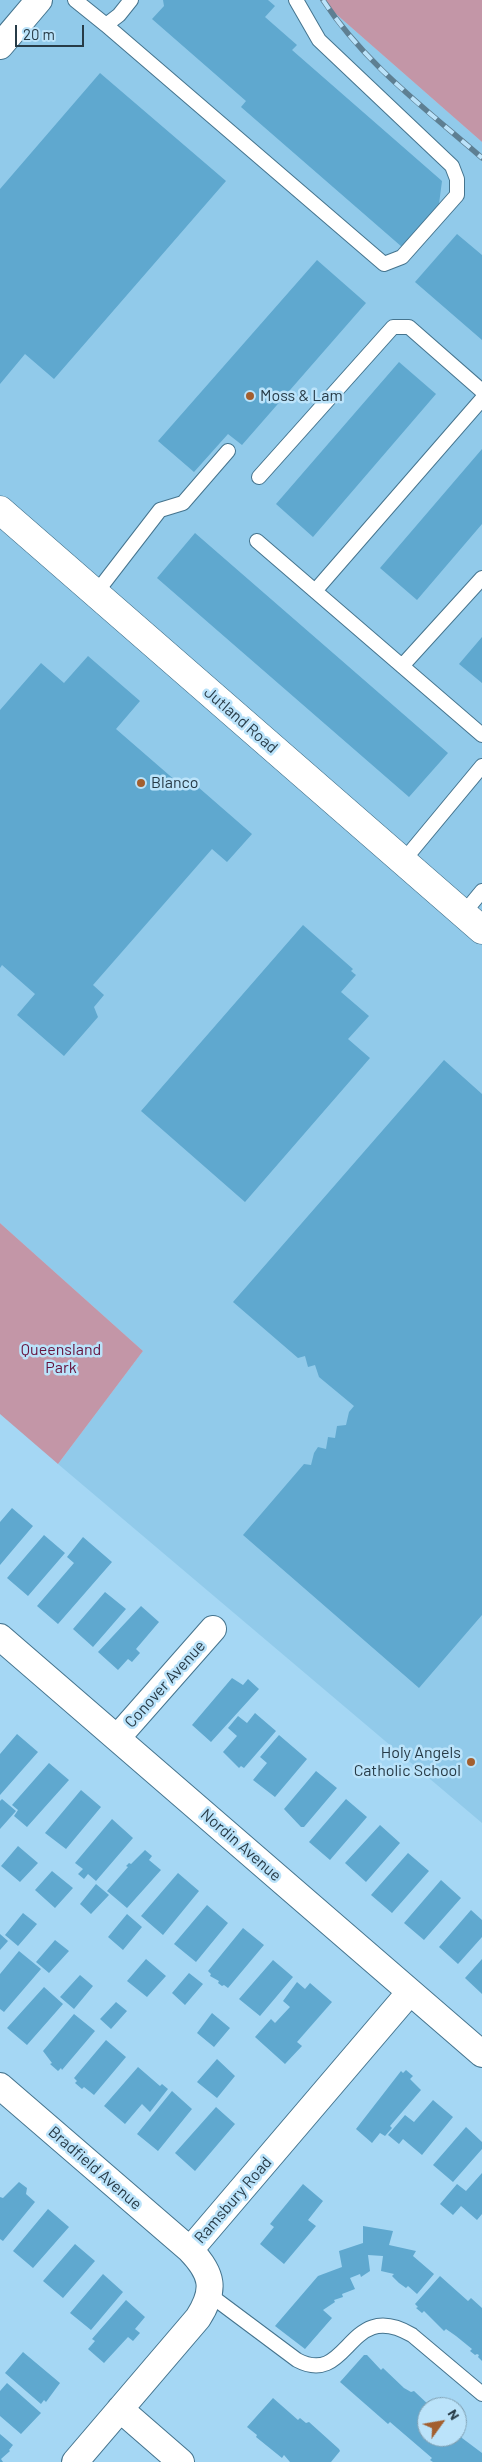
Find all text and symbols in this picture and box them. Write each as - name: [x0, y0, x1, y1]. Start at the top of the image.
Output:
- scale bar: [18, 15, 86, 47]
- text: 20 m: [23, 25, 55, 43]
- place label: Moss & Lam: [260, 386, 343, 406]
- marker: Moss & Lam: [244, 390, 256, 402]
- street label: Jutland Road: [200, 683, 282, 757]
- place label: Blanco: [151, 773, 198, 793]
- marker: Blanco: [135, 777, 147, 789]
- park label: Queensland Park: [21, 1340, 101, 1378]
- street label: Conover Avenue: [121, 1636, 209, 1732]
- place label: Holy Angels Catholic School: [354, 1743, 461, 1781]
- marker: Holy Angels Catholic School: [465, 1756, 477, 1768]
- street label: Nordin Avenue: [197, 1805, 285, 1885]
- street label: Bradfield Avenue: [44, 2122, 146, 2214]
- street label: Ramsbury Road: [190, 2153, 276, 2247]
- north arrow: [417, 2397, 467, 2447]
- text: N: [445, 2406, 464, 2423]

